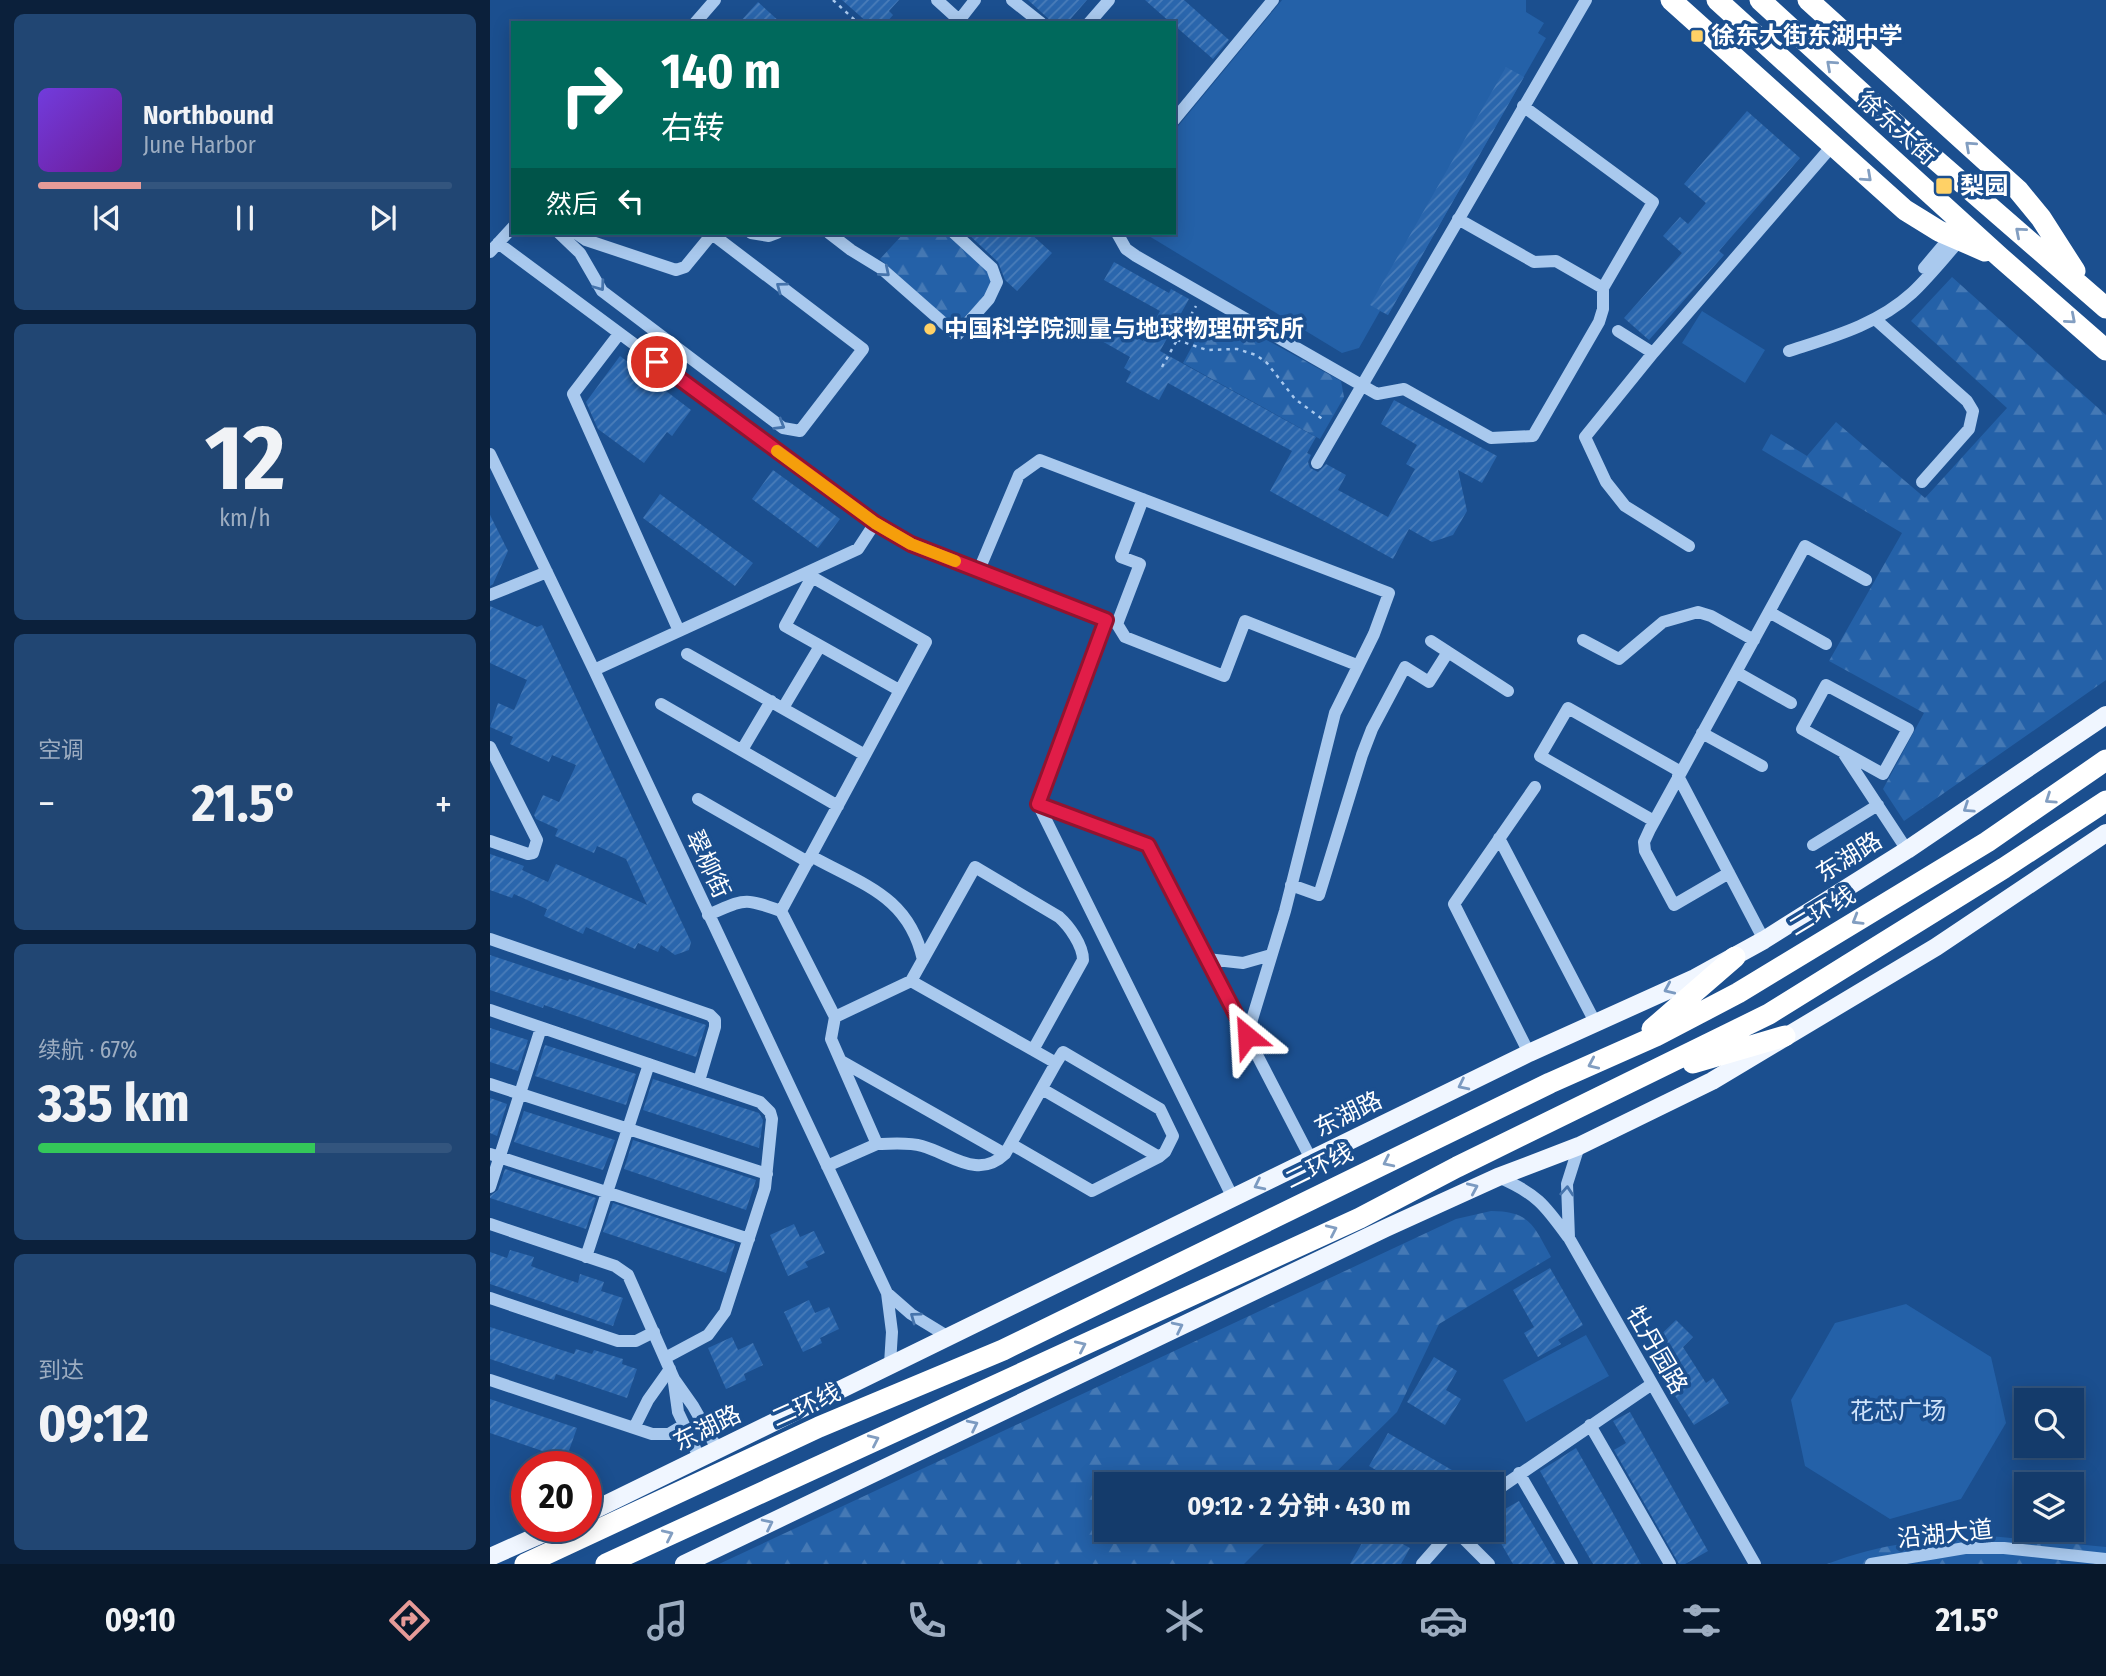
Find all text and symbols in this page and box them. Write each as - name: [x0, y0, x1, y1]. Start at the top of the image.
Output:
- place label: 徐东大街东湖中学: [1711, 22, 1903, 50]
- marker: 徐东大街东湖中学: [1689, 28, 1705, 44]
- text: 140 m: [661, 42, 781, 101]
- icon: right: [546, 49, 637, 140]
- one-way arrow: [1826, 61, 1839, 73]
- street label: 徐东大街: [1852, 85, 1942, 171]
- text: Northbound: [143, 100, 274, 131]
- text: 右转: [661, 109, 725, 147]
- text: June Harbor: [143, 131, 256, 159]
- one-way arrow: [1965, 142, 1978, 154]
- one-way arrow: [1859, 169, 1872, 182]
- place label: 梨园: [1960, 172, 2008, 200]
- marker: 梨园: [1934, 176, 1954, 196]
- icon: left: [612, 182, 650, 220]
- text: 然后: [546, 189, 598, 220]
- icon: previous: [88, 199, 126, 237]
- icon: pause: [226, 199, 264, 237]
- icon: next: [364, 199, 402, 237]
- one-way arrow: [2015, 228, 2028, 240]
- one-way arrow: [876, 264, 889, 276]
- one-way arrow: [592, 278, 604, 291]
- one-way arrow: [777, 283, 789, 296]
- one-way arrow: [2063, 311, 2076, 323]
- place label: 中国科学院测量与地球物理研究所: [944, 315, 1304, 343]
- marker: 中国科学院测量与地球物理研究所: [922, 321, 938, 337]
- pin: [627, 332, 687, 392]
- icon: arrive: [638, 343, 676, 381]
- text: 12: [205, 404, 285, 513]
- one-way arrow: [772, 416, 785, 429]
- text: km/h: [219, 504, 271, 532]
- text: 空调: [38, 736, 84, 764]
- text: 21.5°: [191, 772, 298, 835]
- text: −: [38, 781, 55, 827]
- text: +: [435, 781, 452, 827]
- one-way arrow: [2045, 791, 2058, 803]
- one-way arrow: [1963, 800, 1976, 813]
- street label: 翠柳街: [680, 825, 736, 903]
- street label: 东湖路: [1811, 826, 1887, 888]
- street label: 二环线: [1784, 880, 1860, 942]
- one-way arrow: [1852, 912, 1865, 925]
- one-way arrow: [1664, 981, 1677, 995]
- position arrow: [1210, 999, 1284, 1073]
- text: 续航 · 67%: [38, 1036, 137, 1064]
- one-way arrow: [1588, 1056, 1601, 1070]
- text: 335 km: [38, 1072, 190, 1135]
- one-way arrow: [1458, 1077, 1470, 1091]
- street label: 东湖路: [1310, 1086, 1386, 1142]
- street label: 二环线: [1281, 1138, 1357, 1194]
- one-way arrow: [1383, 1153, 1395, 1167]
- one-way arrow: [1254, 1177, 1266, 1191]
- one-way arrow: [1466, 1183, 1478, 1197]
- one-way arrow: [1559, 1185, 1574, 1196]
- one-way arrow: [1325, 1224, 1338, 1238]
- street label: 牡丹园路: [1621, 1301, 1693, 1399]
- one-way arrow: [910, 1312, 923, 1325]
- one-way arrow: [1171, 1322, 1183, 1336]
- one-way arrow: [1074, 1340, 1086, 1354]
- text: 到达: [38, 1356, 84, 1384]
- street label: 二环线: [767, 1378, 845, 1432]
- map controls: [2014, 1388, 2084, 1542]
- button: search: [2014, 1388, 2084, 1458]
- text: 09:12: [38, 1392, 149, 1455]
- park label: 花芯广场: [1850, 1397, 1946, 1425]
- street label: 东湖路: [669, 1400, 745, 1456]
- one-way arrow: [966, 1420, 978, 1434]
- one-way arrow: [867, 1435, 879, 1449]
- speed limit sign: 20: [511, 1451, 602, 1542]
- button: layers: [2014, 1472, 2084, 1542]
- text: 09:12 · 2 分钟 · 430 m: [1187, 1491, 1411, 1522]
- street label: 沿湖大道: [1896, 1515, 1994, 1553]
- one-way arrow: [761, 1518, 773, 1532]
- one-way arrow: [660, 1529, 673, 1543]
- icon: directions: [385, 1596, 434, 1645]
- icon: music: [643, 1596, 692, 1645]
- icon: phone: [902, 1596, 951, 1645]
- icon: climate: [1160, 1596, 1209, 1645]
- icon: car: [1419, 1596, 1468, 1645]
- icon: filters: [1677, 1596, 1726, 1645]
- text: 09:10: [105, 1601, 176, 1639]
- text: 21.5°: [1935, 1601, 2001, 1639]

